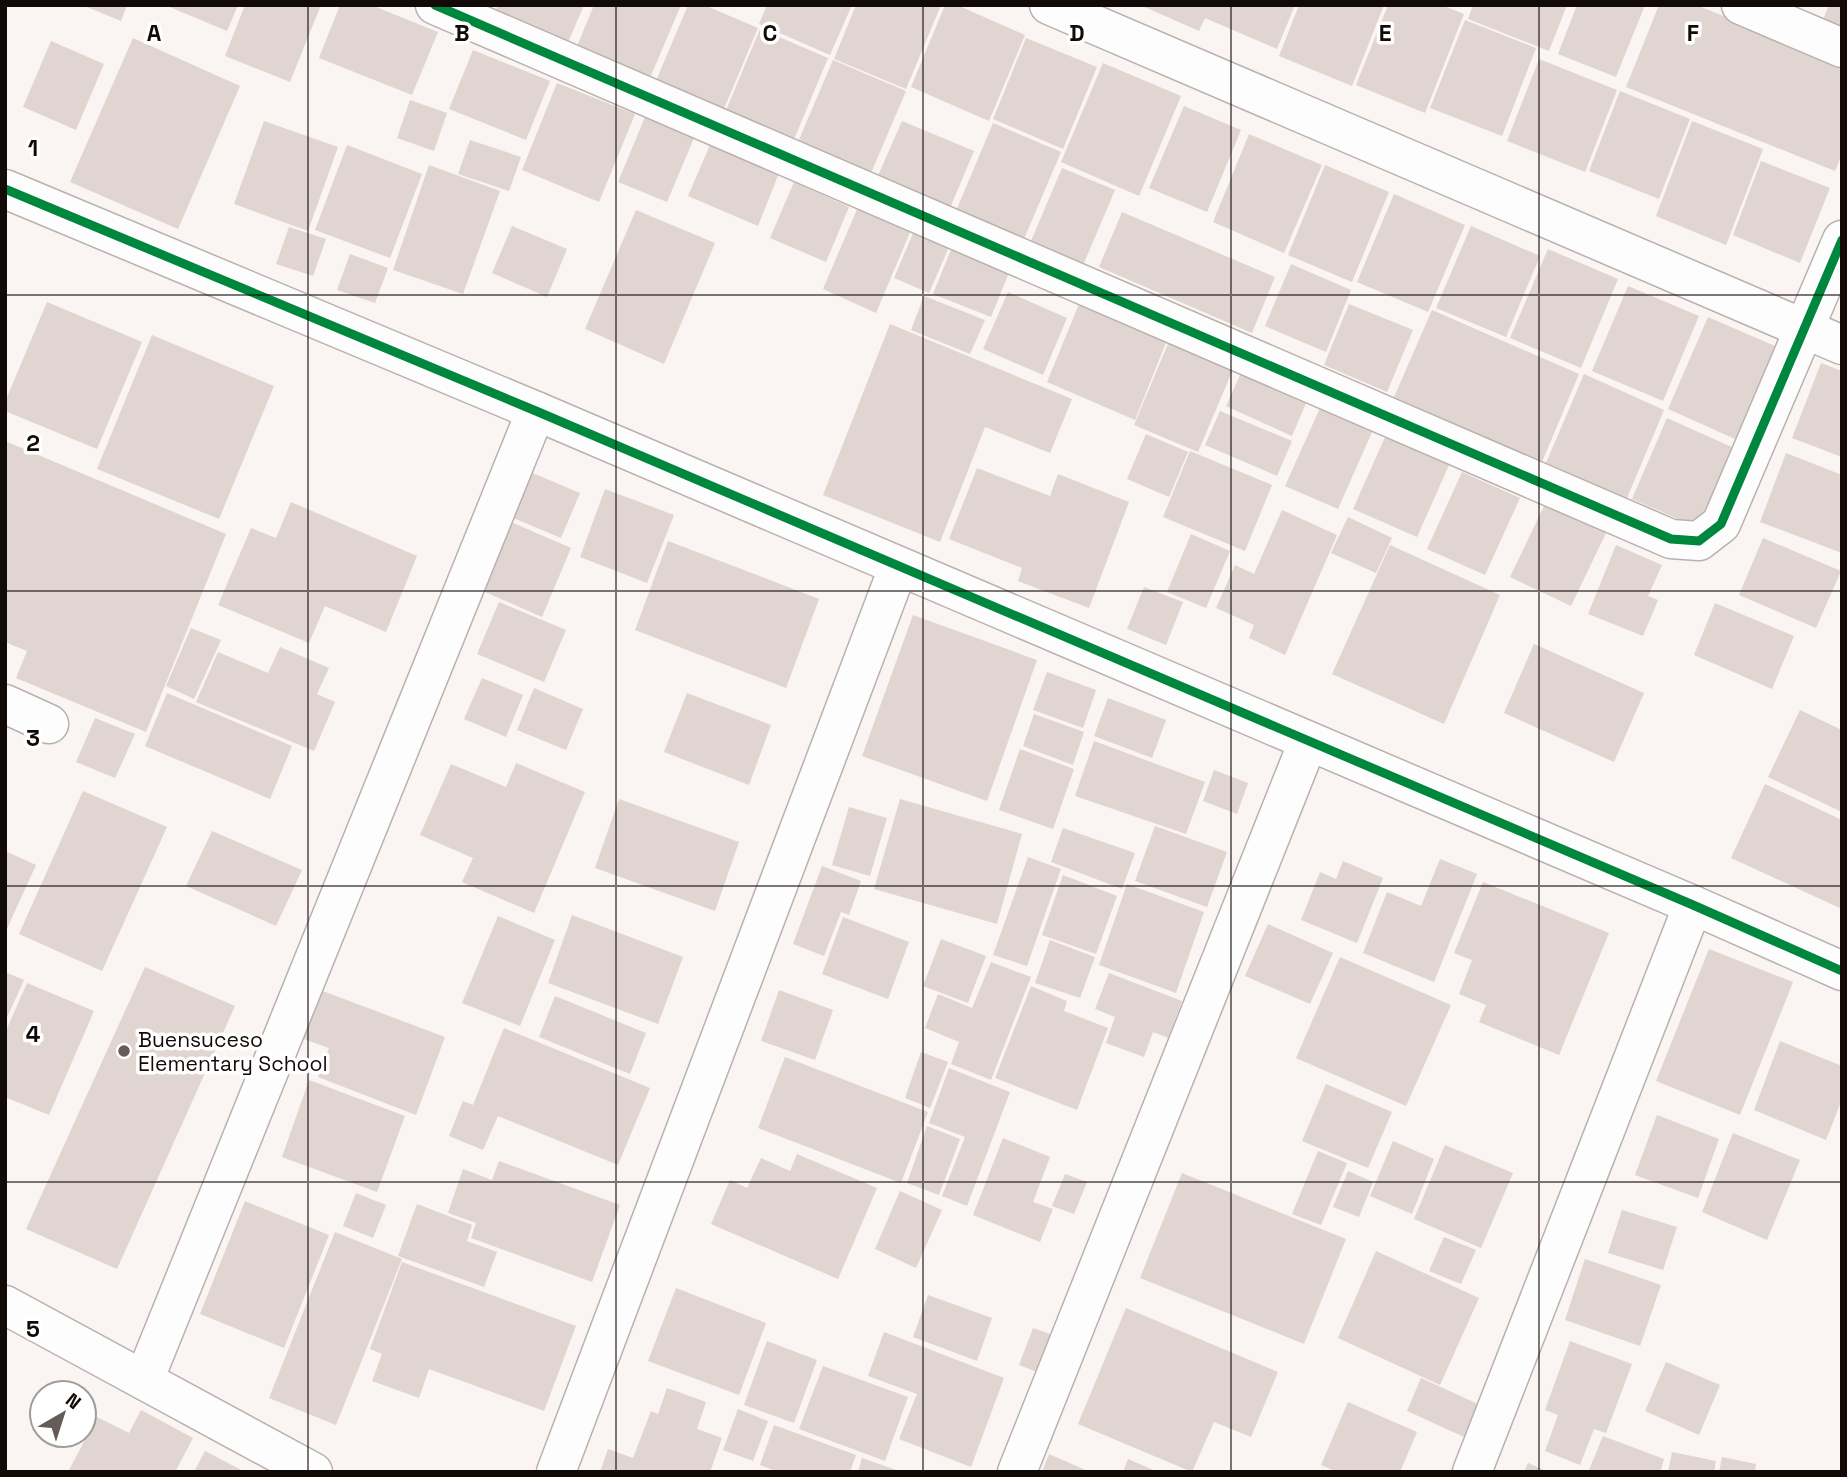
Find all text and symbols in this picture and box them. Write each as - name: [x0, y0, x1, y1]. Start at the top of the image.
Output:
- text: A: [147, 18, 162, 48]
- text: B: [454, 18, 470, 48]
- text: C: [763, 18, 777, 48]
- text: D: [1069, 18, 1085, 48]
- text: E: [1379, 18, 1391, 48]
- text: F: [1687, 18, 1699, 48]
- text: 1: [28, 133, 38, 163]
- text: 2: [26, 428, 40, 458]
- text: 3: [26, 723, 40, 753]
- text: 4: [26, 1019, 41, 1049]
- place label: Buensuceso Elementary School: [138, 1026, 328, 1077]
- marker: Buensuceso Elementary School: [116, 1043, 132, 1059]
- text: 5: [26, 1314, 40, 1344]
- north arrow: [28, 1379, 98, 1449]
- text: N: [61, 1387, 86, 1415]

